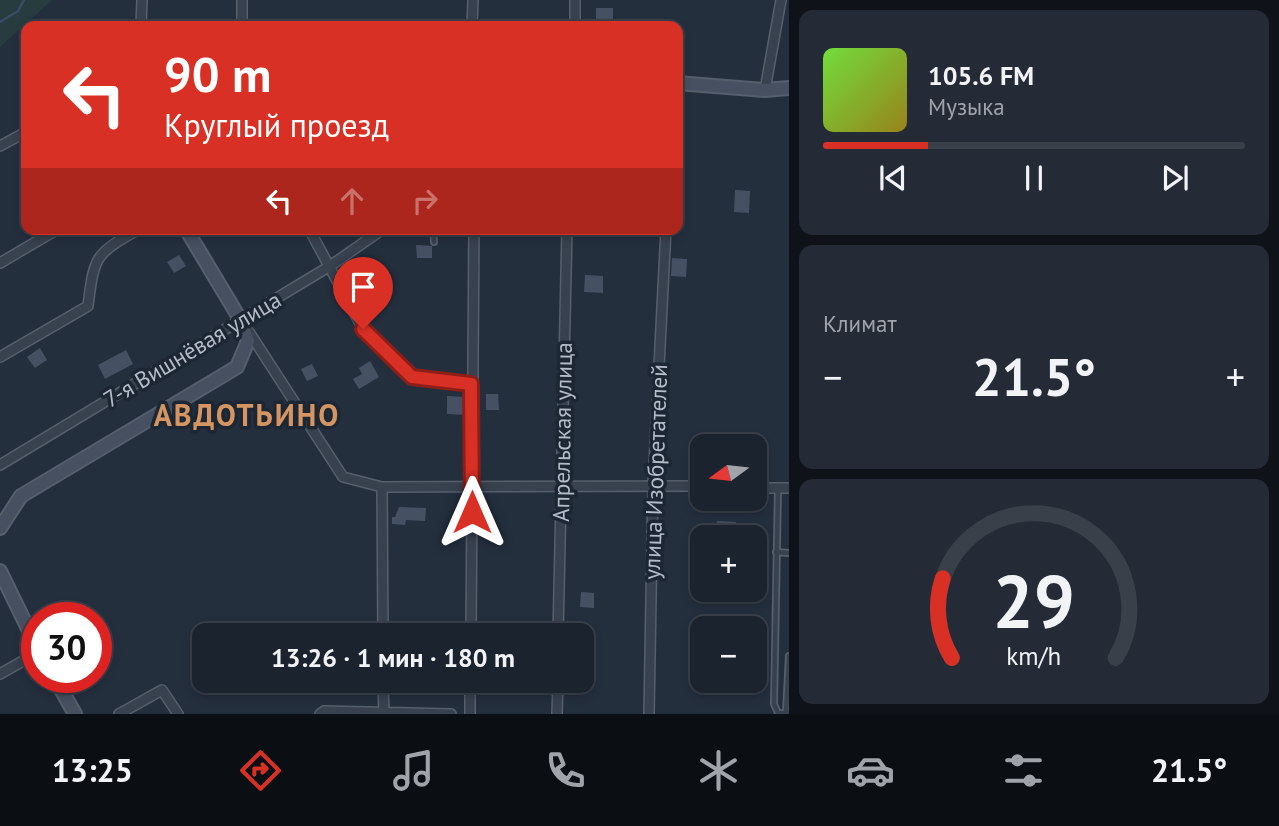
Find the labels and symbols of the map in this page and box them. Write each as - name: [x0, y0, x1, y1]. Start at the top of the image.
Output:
- pin: [333, 257, 393, 329]
- street label: 7-я Вишнёвая улица: [98, 285, 286, 413]
- street label: Апрельская улица: [546, 342, 578, 522]
- street label: улица Изобретателей: [637, 364, 673, 580]
- district label: АВДОТЬИНО: [154, 395, 340, 434]
- north arrow: [690, 434, 766, 511]
- position arrow: [435, 475, 509, 549]
- speed limit sign: 30: [21, 602, 112, 693]

